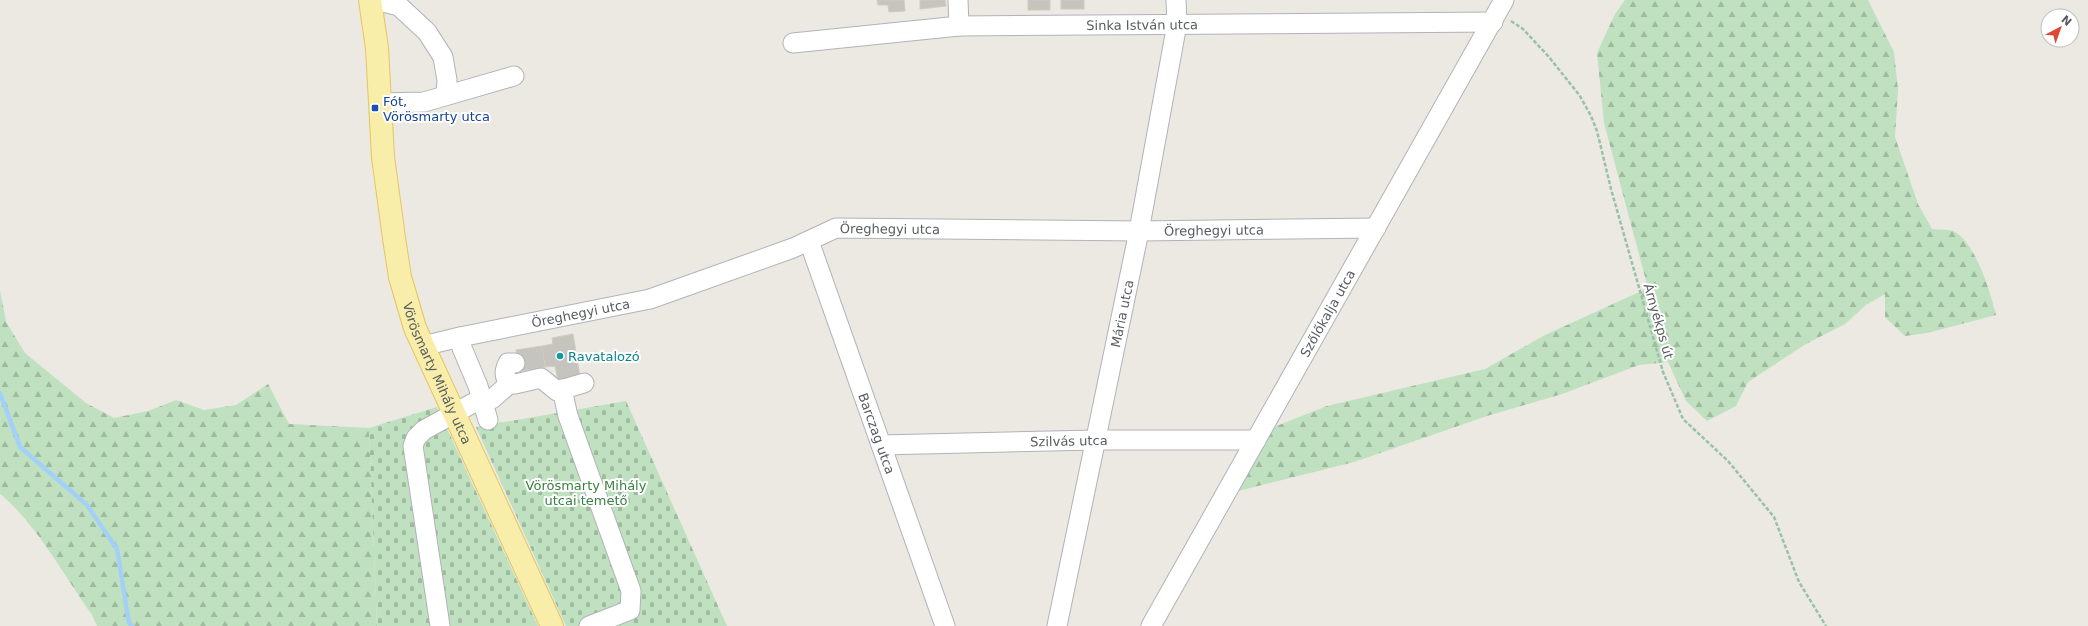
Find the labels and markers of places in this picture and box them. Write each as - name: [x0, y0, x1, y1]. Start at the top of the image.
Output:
- place label: Fót, Vörösmarty utca: [383, 94, 490, 124]
- marker: Fót, Vörösmarty utca: [370, 103, 380, 113]
- place label: Ravatalozó: [568, 349, 640, 364]
- marker: Ravatalozó: [555, 351, 565, 361]

